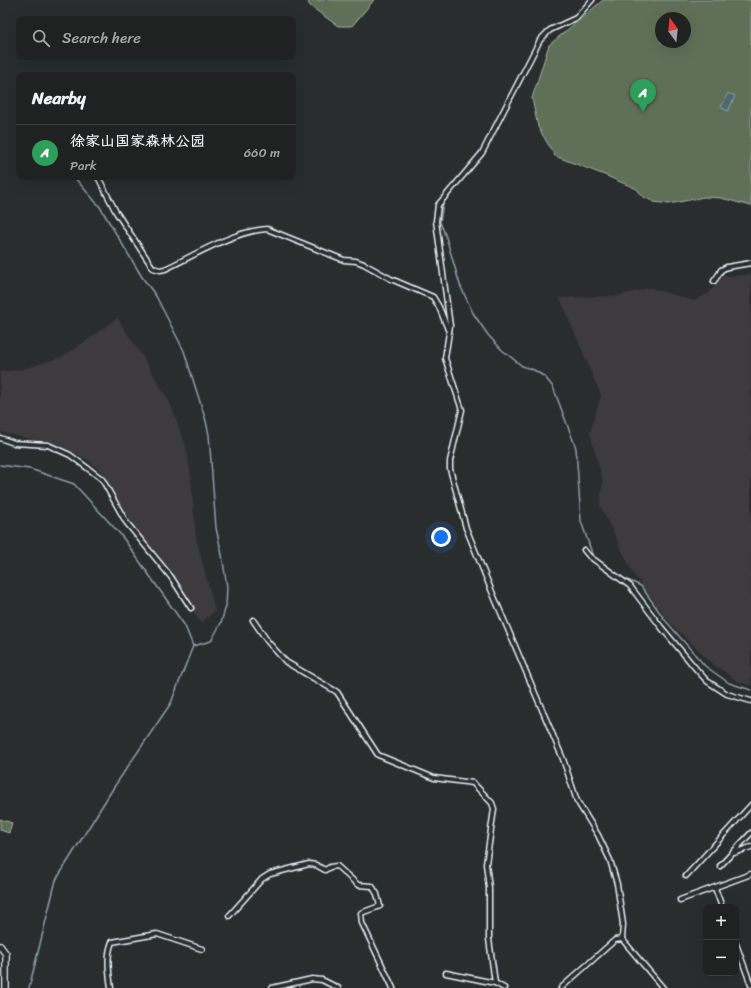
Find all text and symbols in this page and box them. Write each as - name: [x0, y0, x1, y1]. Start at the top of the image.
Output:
- north arrow: [655, 12, 691, 48]
- search box: [16, 16, 296, 60]
- text: Search here: [62, 25, 141, 51]
- icon: search: [30, 27, 52, 49]
- pin: A: [630, 79, 656, 112]
- text: Nearby: [32, 83, 86, 113]
- text: 徐家山国家森林公园: [70, 128, 205, 154]
- text: A: [41, 141, 49, 164]
- text: 660 m: [244, 141, 280, 164]
- text: Park: [70, 154, 97, 177]
- your location: [431, 527, 451, 547]
- map controls: [703, 904, 739, 976]
- button: +: [703, 904, 739, 940]
- button: −: [703, 940, 739, 976]

